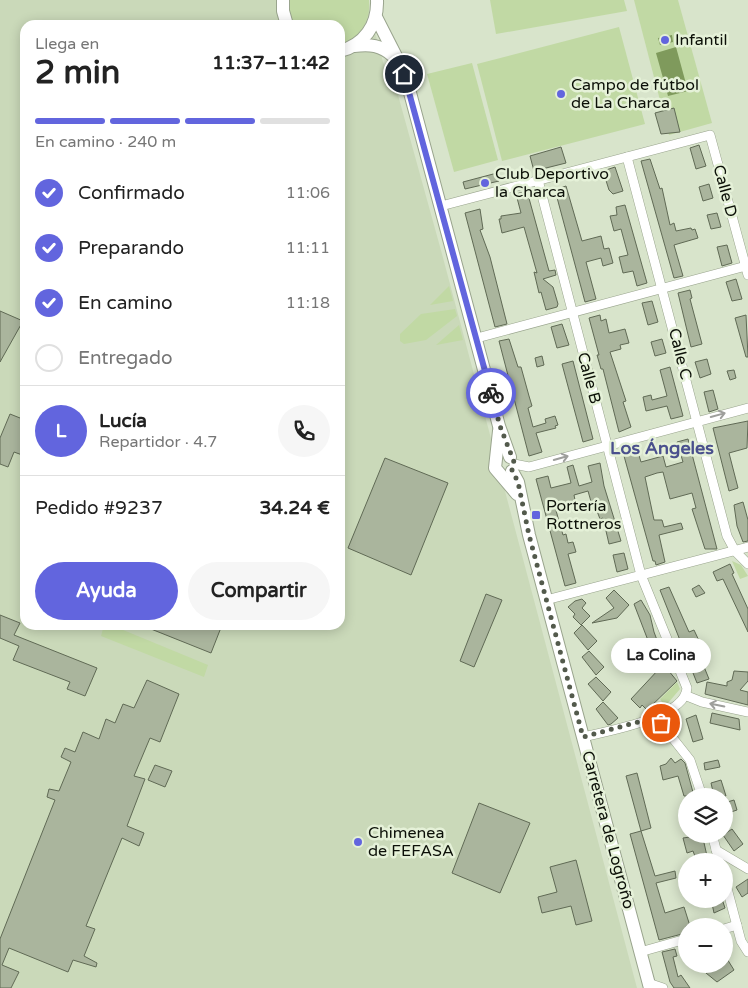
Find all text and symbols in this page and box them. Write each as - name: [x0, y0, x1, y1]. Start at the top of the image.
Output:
- place label: Infantil: [675, 30, 727, 50]
- text: Llega en: [35, 34, 99, 54]
- marker: Infantil: [659, 34, 671, 46]
- text: 11:37–11:42: [212, 52, 330, 74]
- pin: [383, 53, 425, 95]
- text: 2 min: [35, 54, 120, 92]
- icon: home: [390, 60, 418, 88]
- place label: Campo de fútbol de La Charca: [571, 75, 699, 113]
- marker: Campo de fútbol de La Charca: [555, 88, 567, 100]
- text: En camino · 240 m: [35, 132, 176, 152]
- street label: Calle D: [708, 163, 742, 219]
- place label: Club Deportivo la Charca: [495, 164, 609, 202]
- marker: Club Deportivo la Charca: [479, 177, 491, 189]
- icon: check: [35, 179, 63, 207]
- text: Confirmado: [78, 182, 185, 204]
- text: 11:06: [286, 183, 330, 203]
- icon: check: [35, 234, 63, 262]
- text: Preparando: [78, 237, 184, 259]
- text: 11:11: [286, 238, 330, 258]
- icon: check: [35, 289, 63, 317]
- text: En camino: [78, 292, 173, 314]
- text: 11:18: [286, 293, 330, 313]
- street label: Calle C: [664, 326, 696, 382]
- text: Entregado: [78, 347, 173, 369]
- street label: Calle B: [573, 350, 605, 406]
- courier: [466, 368, 516, 418]
- icon: bike: [477, 379, 505, 407]
- button: phone: [278, 405, 330, 457]
- text: Lucía: [99, 410, 147, 432]
- one-way arrow: [710, 410, 726, 419]
- text: L: [56, 420, 66, 442]
- text: Repartidor · 4.7: [99, 432, 217, 452]
- district label: Los Ángeles: [610, 437, 714, 459]
- one-way arrow: [553, 453, 569, 462]
- place label: Portería Rottneros: [546, 496, 621, 534]
- text: Pedido #9237: [35, 497, 163, 519]
- text: 34.24 €: [259, 497, 330, 519]
- marker: Portería Rottneros: [530, 509, 542, 521]
- button: Ayuda: [35, 562, 178, 620]
- button: Compartir: [188, 562, 330, 620]
- callout: La Colina: [611, 638, 711, 673]
- text: La Colina: [626, 645, 696, 665]
- one-way arrow: [709, 700, 725, 710]
- pin: [640, 702, 682, 744]
- icon: bag: [647, 709, 675, 737]
- street label: Carretera de Logroño: [577, 749, 639, 911]
- map controls: [678, 788, 733, 973]
- button: layers: [678, 788, 733, 843]
- place label: Chimenea de FEFASA: [368, 823, 454, 861]
- marker: Chimenea de FEFASA: [352, 836, 364, 848]
- button: +: [678, 853, 733, 908]
- button: −: [678, 918, 733, 973]

